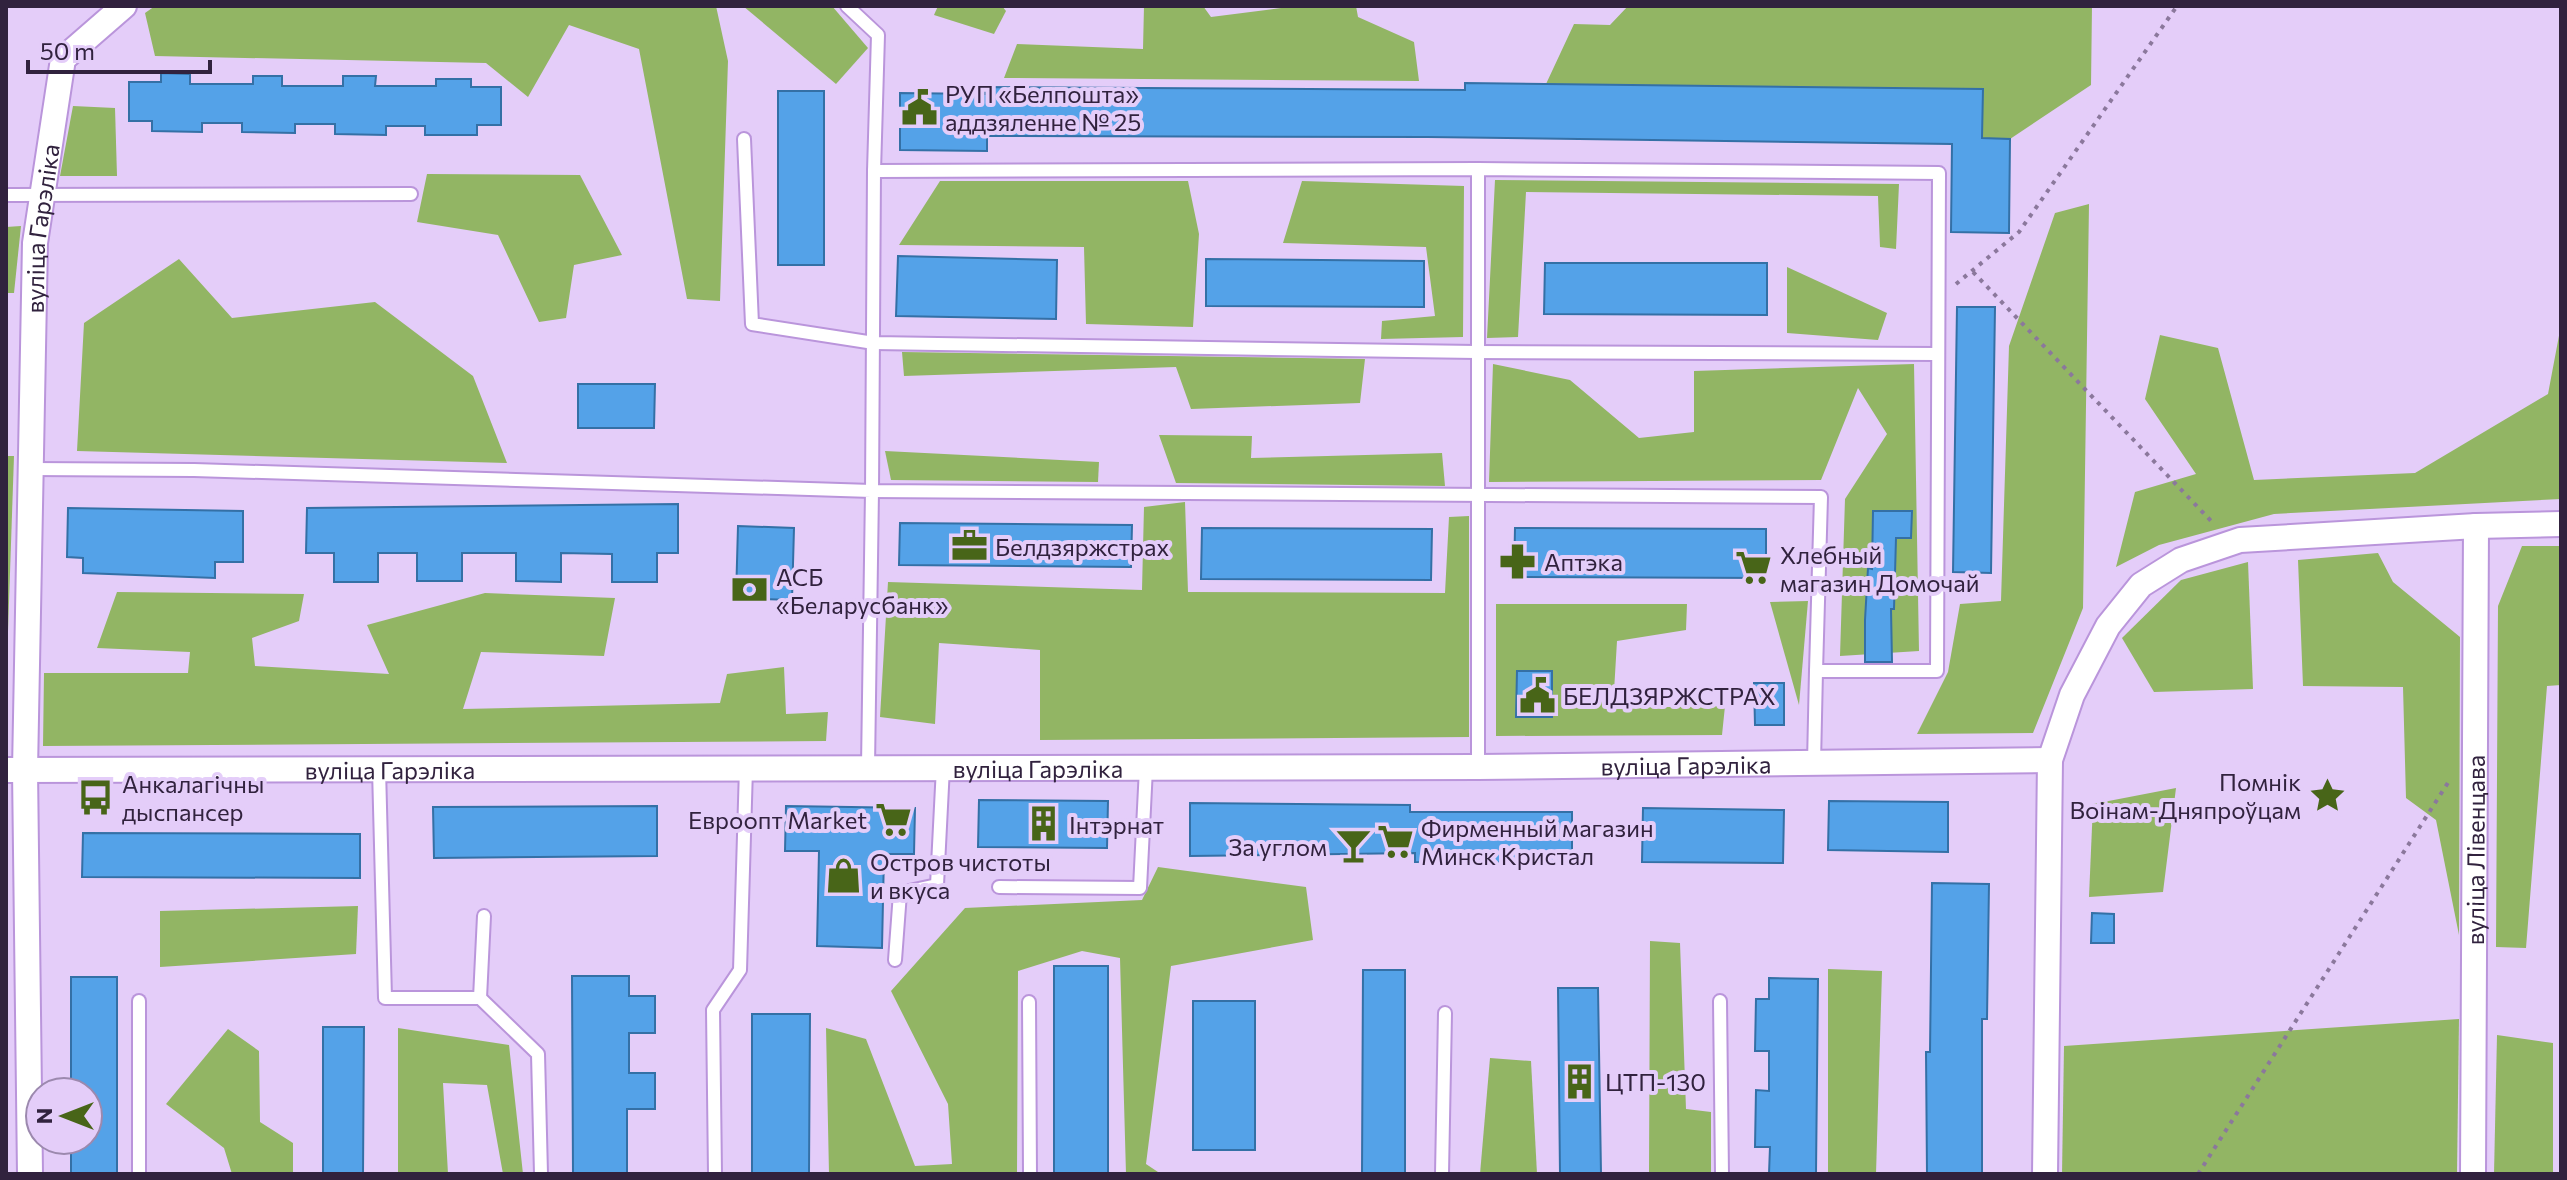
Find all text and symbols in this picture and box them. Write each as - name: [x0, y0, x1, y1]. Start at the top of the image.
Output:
- scale bar: [28, 24, 210, 74]
- text: 50 m: [40, 36, 95, 65]
- place label: РУП «Белпошта» аддзяленне № 25: [945, 79, 1141, 136]
- public building icon: РУП «Белпошта» аддзяленне № 25: [900, 88, 938, 126]
- street label: вуліца Гарэліка: [19, 142, 64, 314]
- office icon: Белдзяржстрах: [950, 527, 988, 565]
- place label: Белдзяржстрах: [995, 532, 1170, 561]
- place label: Хлебный магазин Домочай: [1780, 540, 1980, 597]
- pharmacy icon: Аптэка: [1499, 542, 1537, 580]
- place label: Аптэка: [1544, 547, 1623, 576]
- supermarket icon: Хлебный магазин Домочай: [1735, 549, 1773, 587]
- place label: АСБ «Беларусбанк»: [776, 562, 948, 619]
- bank icon: АСБ «Беларусбанк»: [731, 571, 769, 609]
- public building icon: БЕЛДЗЯРЖСТРАХ: [1518, 676, 1556, 714]
- place label: БЕЛДЗЯРЖСТРАХ: [1563, 681, 1776, 710]
- street label: вуліца Гарэліка: [1601, 749, 1771, 780]
- street label: вуліца Гарэліка: [953, 753, 1123, 783]
- street label: вуліца Гарэліка: [305, 755, 475, 784]
- street label: вуліца Лівенцава: [2460, 755, 2489, 945]
- place label: Помнік Воінам-Дняпроўцам: [2070, 767, 2301, 824]
- place label: Анкалагічны дыспансер: [122, 769, 264, 826]
- place icon: Помнік Воінам-Дняпроўцам: [2308, 776, 2346, 814]
- bus stop icon: Анкалагічны дыспансер: [77, 778, 115, 816]
- supermarket icon: Евроопт Market: [874, 800, 912, 838]
- place label: Евроопт Market: [688, 805, 867, 834]
- building icon: Інтэрнат: [1024, 805, 1062, 843]
- place label: Інтэрнат: [1069, 810, 1164, 839]
- place label: Фирменный магазин Минск Кристал: [1421, 813, 1654, 870]
- supermarket icon: Фирменный магазин Минск Кристал: [1376, 822, 1414, 860]
- bar icon: За углом: [1334, 827, 1372, 865]
- place label: За углом: [1229, 832, 1327, 861]
- place label: Остров чистоты и вкуса: [870, 847, 1051, 904]
- shop icon: Остров чистоты и вкуса: [825, 856, 863, 894]
- building icon: ЦТП-130: [1560, 1062, 1598, 1100]
- place label: ЦТП-130: [1605, 1067, 1706, 1096]
- north arrow: [24, 1076, 104, 1156]
- text: N: [30, 1108, 57, 1124]

